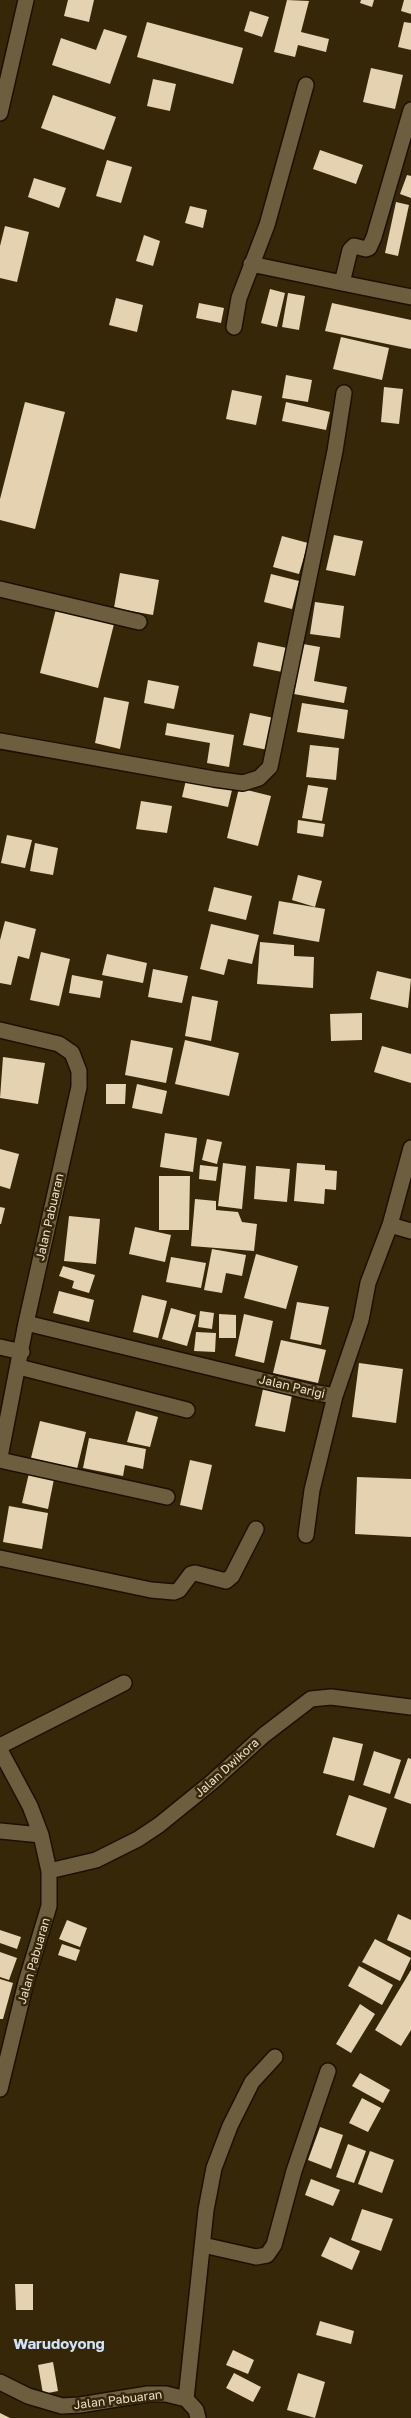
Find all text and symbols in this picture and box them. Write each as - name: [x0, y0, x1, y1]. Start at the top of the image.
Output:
- street label: Jalan Pabuaran: [33, 1172, 67, 1262]
- street label: Jalan Parigi: [258, 1372, 326, 1402]
- street label: Jalan Dwikora: [192, 1736, 262, 1800]
- street label: Jalan Pabuaran: [15, 1916, 53, 2006]
- district label: Warudoyong: [13, 2335, 105, 2353]
- street label: Jalan Pabuaran: [73, 2387, 163, 2413]

